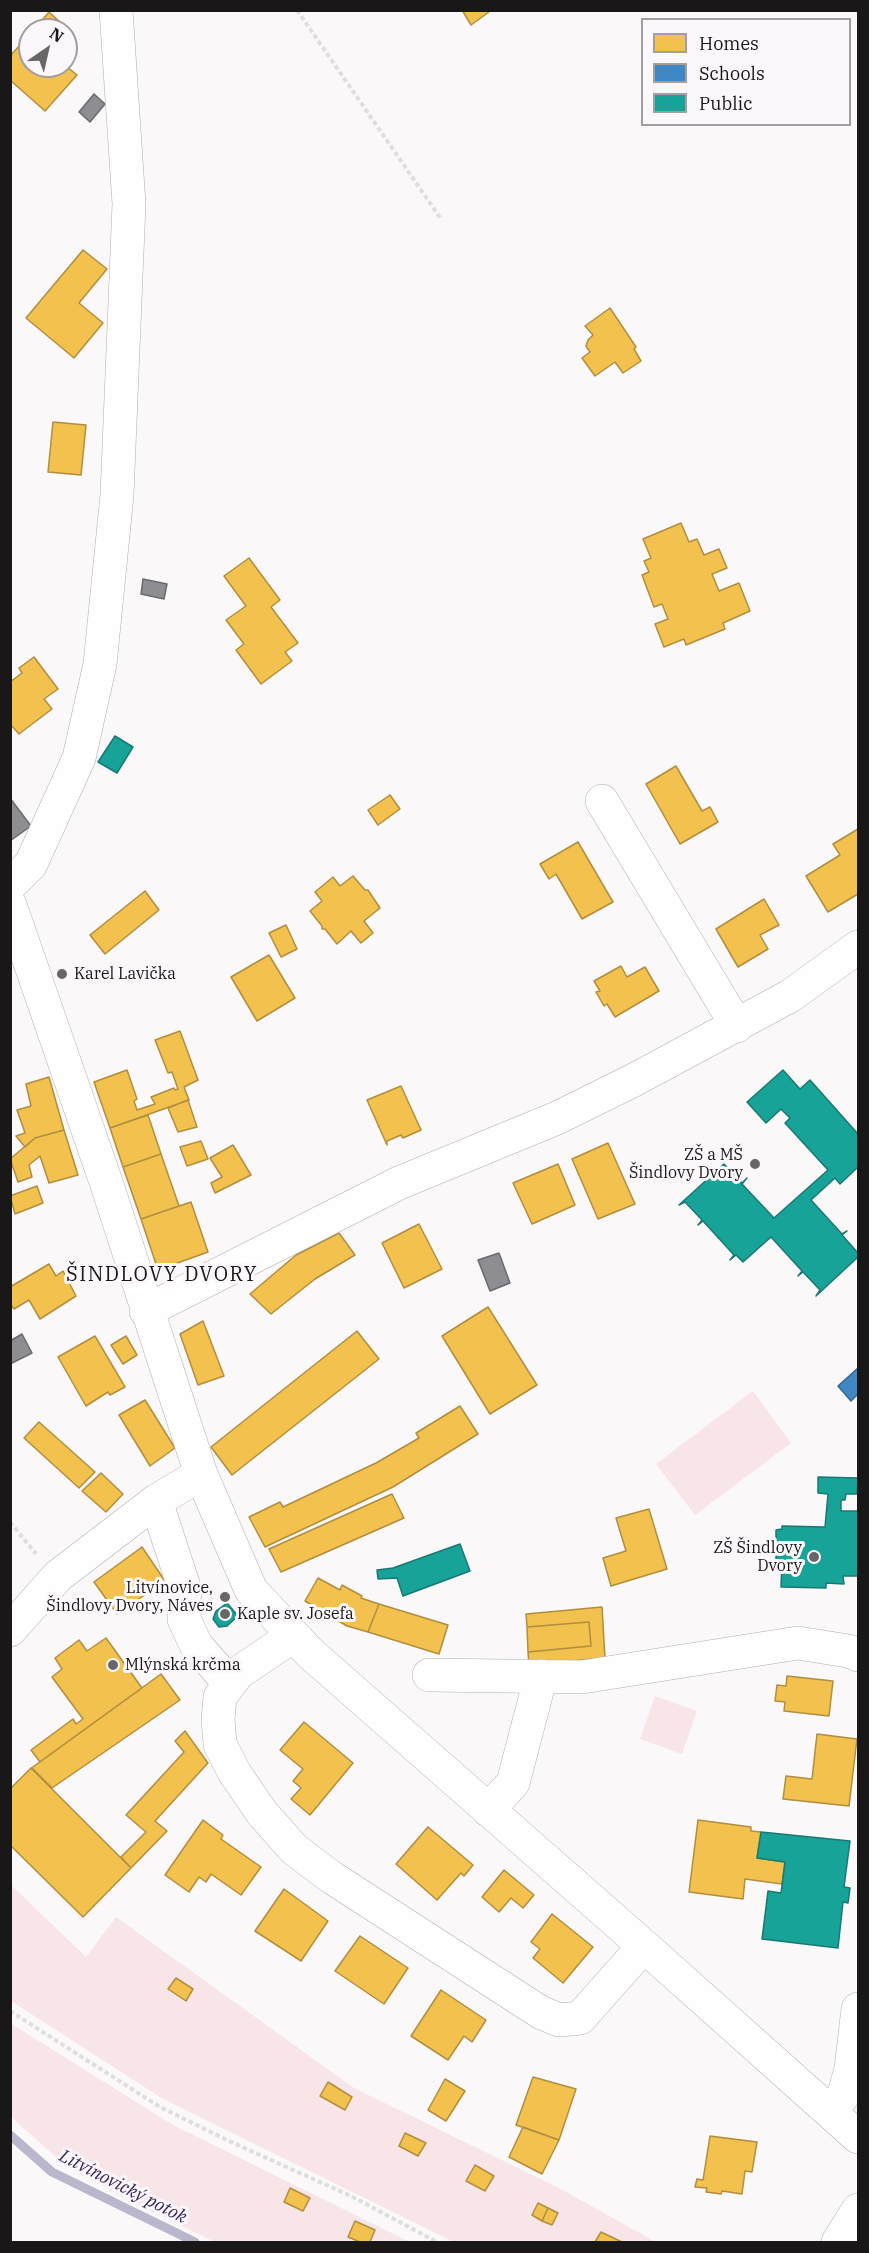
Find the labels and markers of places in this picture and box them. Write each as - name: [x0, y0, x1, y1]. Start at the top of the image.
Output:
- place label: Karel Lavička: [74, 964, 176, 984]
- marker: Karel Lavička: [55, 967, 69, 981]
- place label: ZŠ a MŠ Šindlovy Dvory: [629, 1145, 743, 1183]
- marker: ZŠ a MŠ Šindlovy Dvory: [748, 1157, 762, 1171]
- place label: ZŠ Šindlovy Dvory: [713, 1538, 802, 1576]
- marker: ZŠ Šindlovy Dvory: [807, 1550, 821, 1564]
- place label: Litvínovice, Šindlovy Dvory, Náves: [46, 1578, 213, 1616]
- marker: Litvínovice, Šindlovy Dvory, Náves: [218, 1590, 232, 1604]
- place label: Kaple sv. Josefa: [237, 1604, 354, 1624]
- marker: Kaple sv. Josefa: [218, 1607, 232, 1621]
- place label: Mlýnská krčma: [125, 1655, 241, 1675]
- marker: Mlýnská krčma: [106, 1658, 120, 1672]

